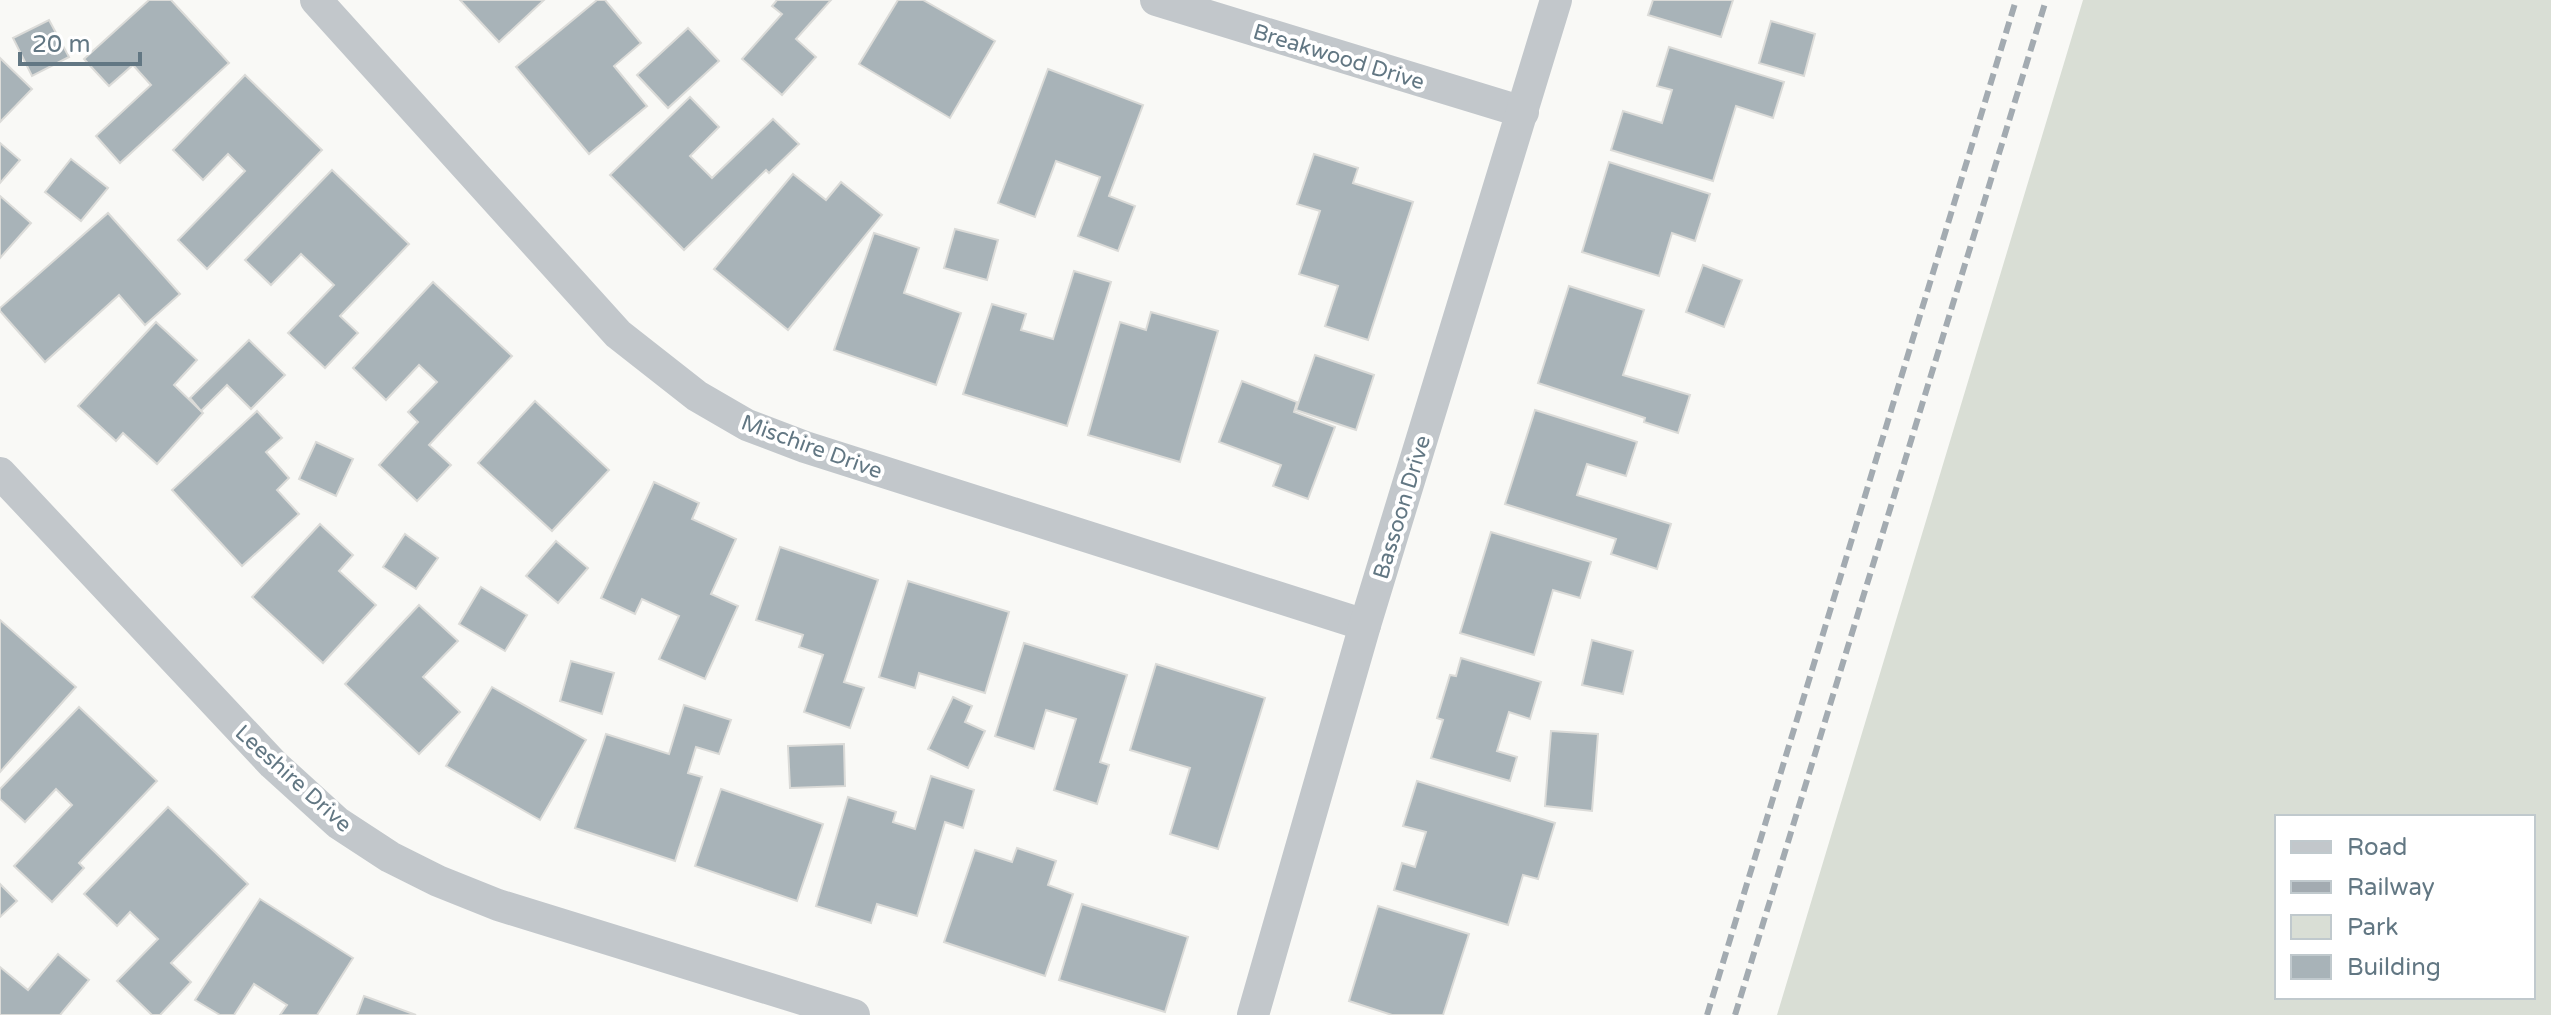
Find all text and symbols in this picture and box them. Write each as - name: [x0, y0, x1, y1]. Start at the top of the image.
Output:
- scale bar: [20, 16, 140, 66]
- street label: Breakwood Drive: [1250, 19, 1428, 95]
- text: 20 m: [32, 30, 90, 59]
- street label: Mischire Drive: [738, 409, 886, 484]
- street label: Bassoon Drive: [1368, 432, 1436, 582]
- street label: Leeshire Drive: [230, 720, 357, 838]
- legend: [2275, 815, 2535, 999]
- text: Road: [2347, 833, 2407, 862]
- text: Railway: [2347, 873, 2435, 902]
- text: Park: [2347, 913, 2398, 942]
- text: Building: [2347, 953, 2441, 982]

